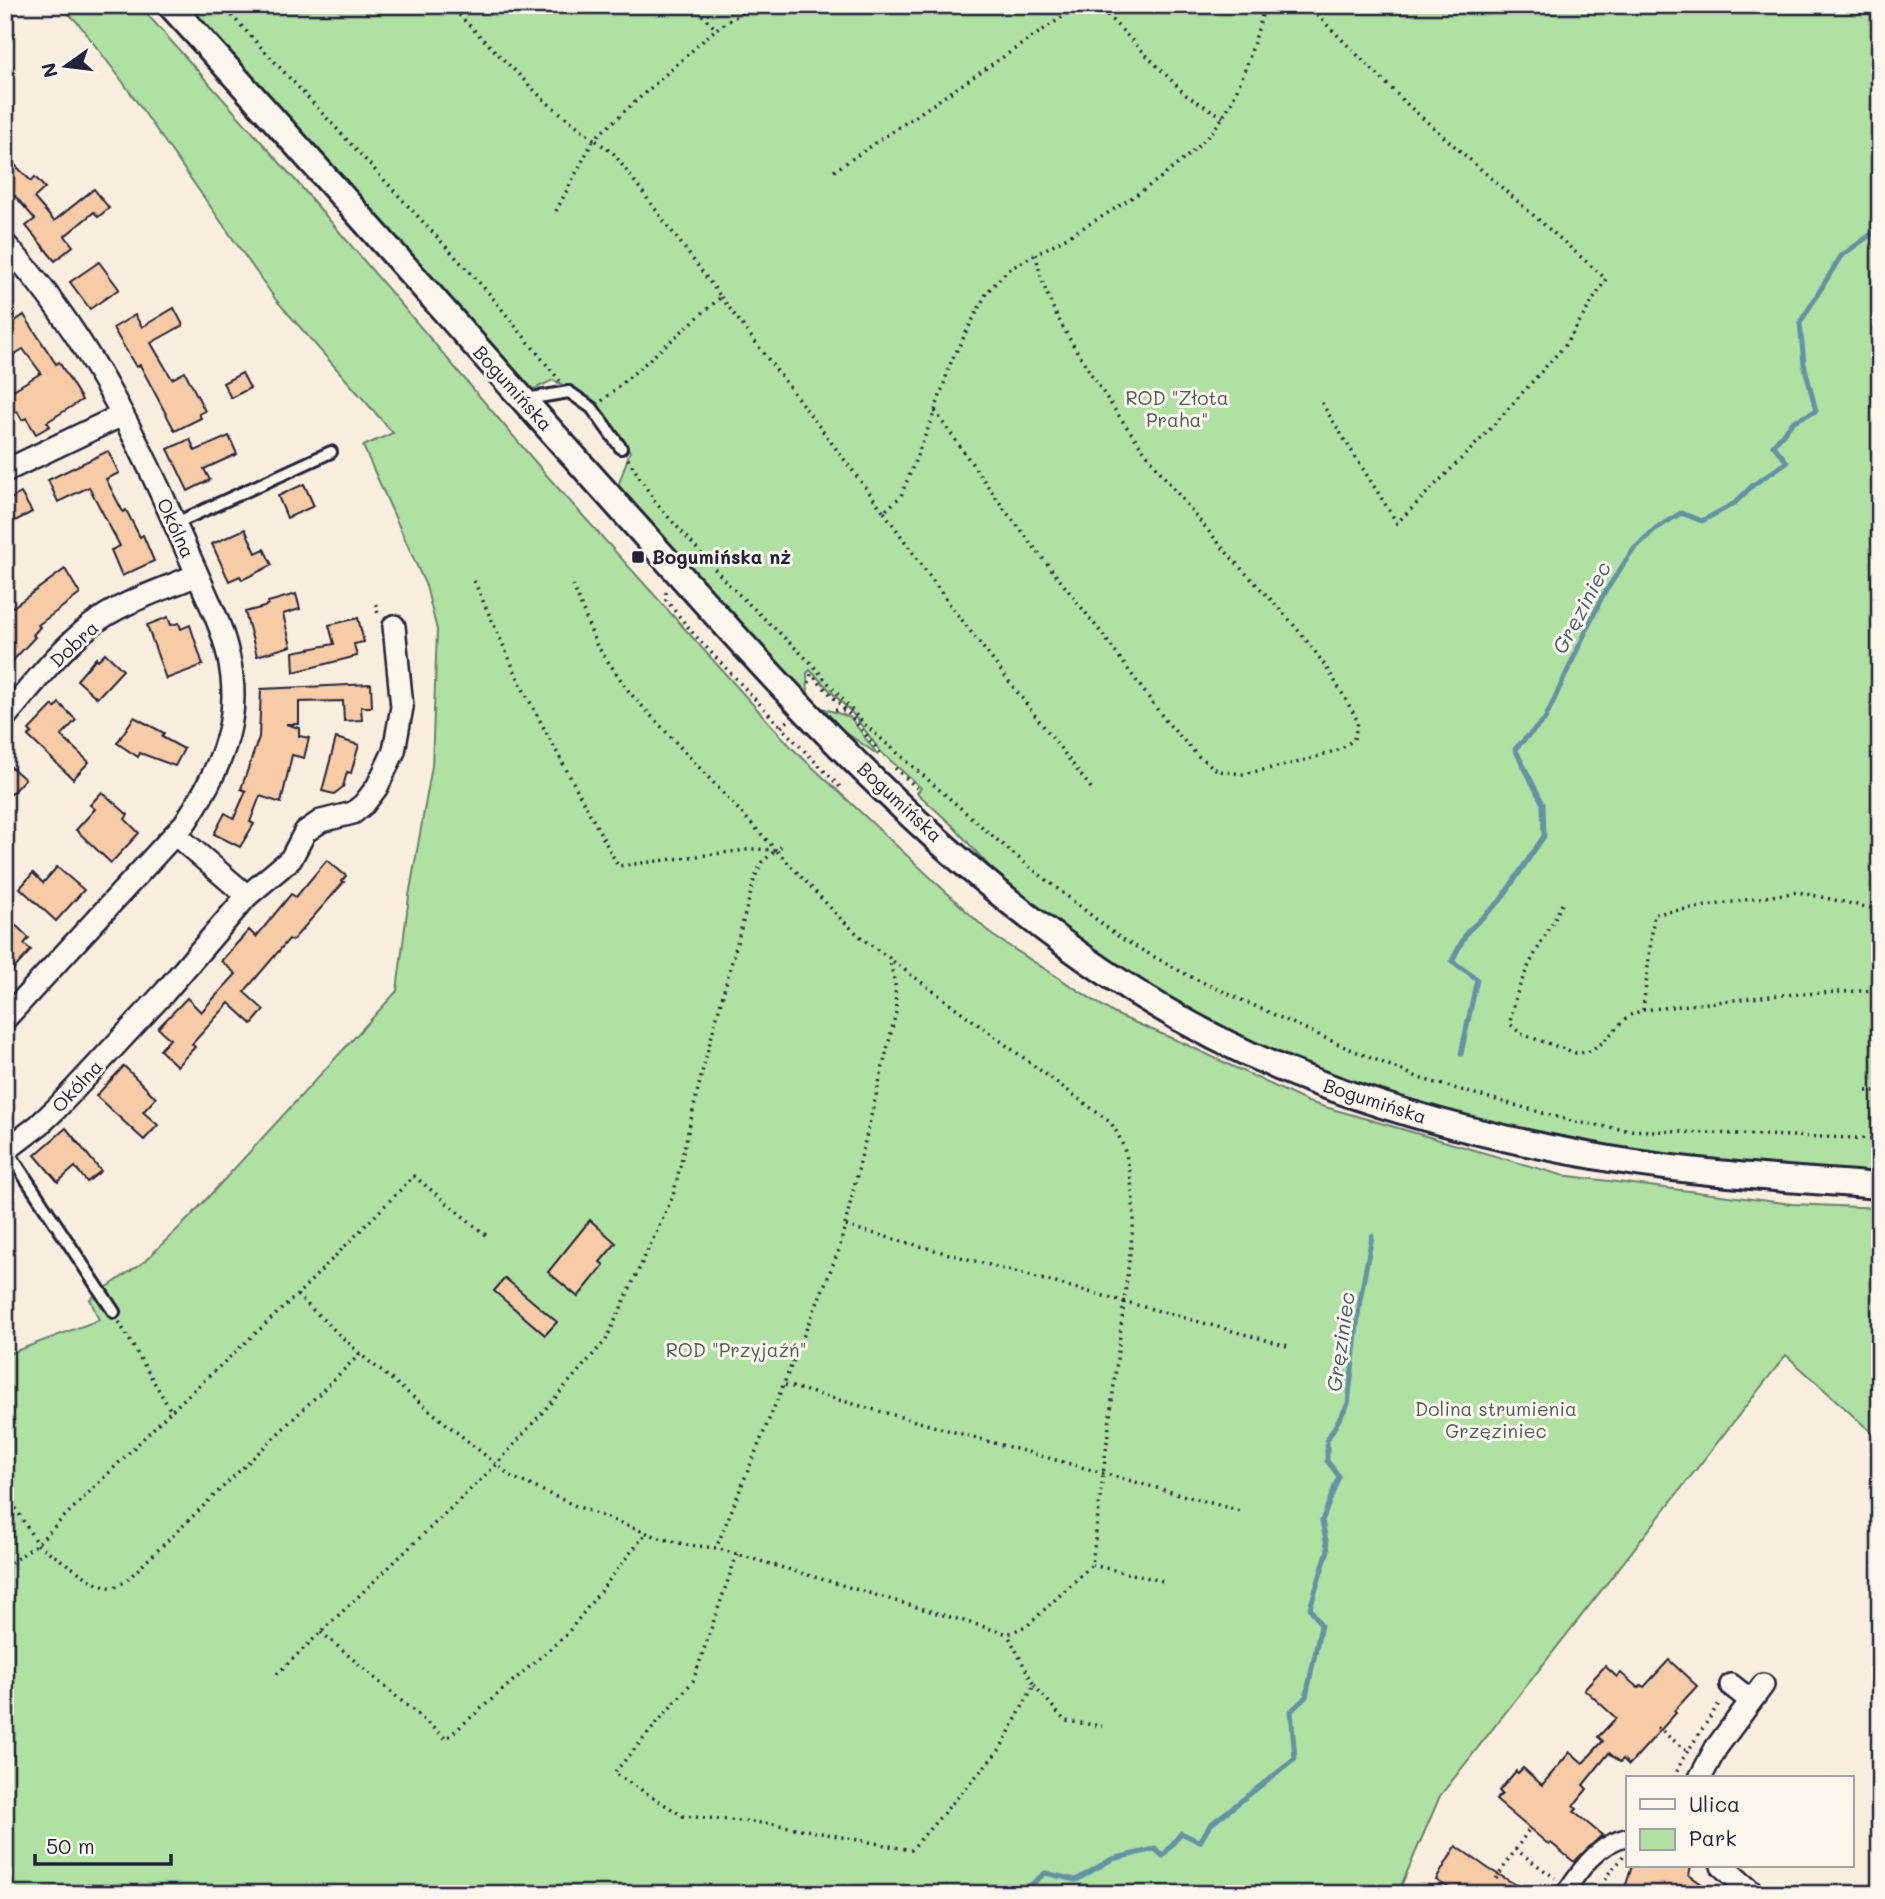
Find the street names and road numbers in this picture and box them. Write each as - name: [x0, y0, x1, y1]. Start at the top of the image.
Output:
- street label: Bogumińska: [468, 339, 559, 436]
- street label: Okólna: [152, 494, 201, 562]
- street label: Dobra: [44, 615, 103, 672]
- street label: Bogumińska: [853, 756, 948, 847]
- street label: Okólna: [46, 1054, 107, 1117]
- street label: Bogumińska: [1320, 1072, 1430, 1129]

